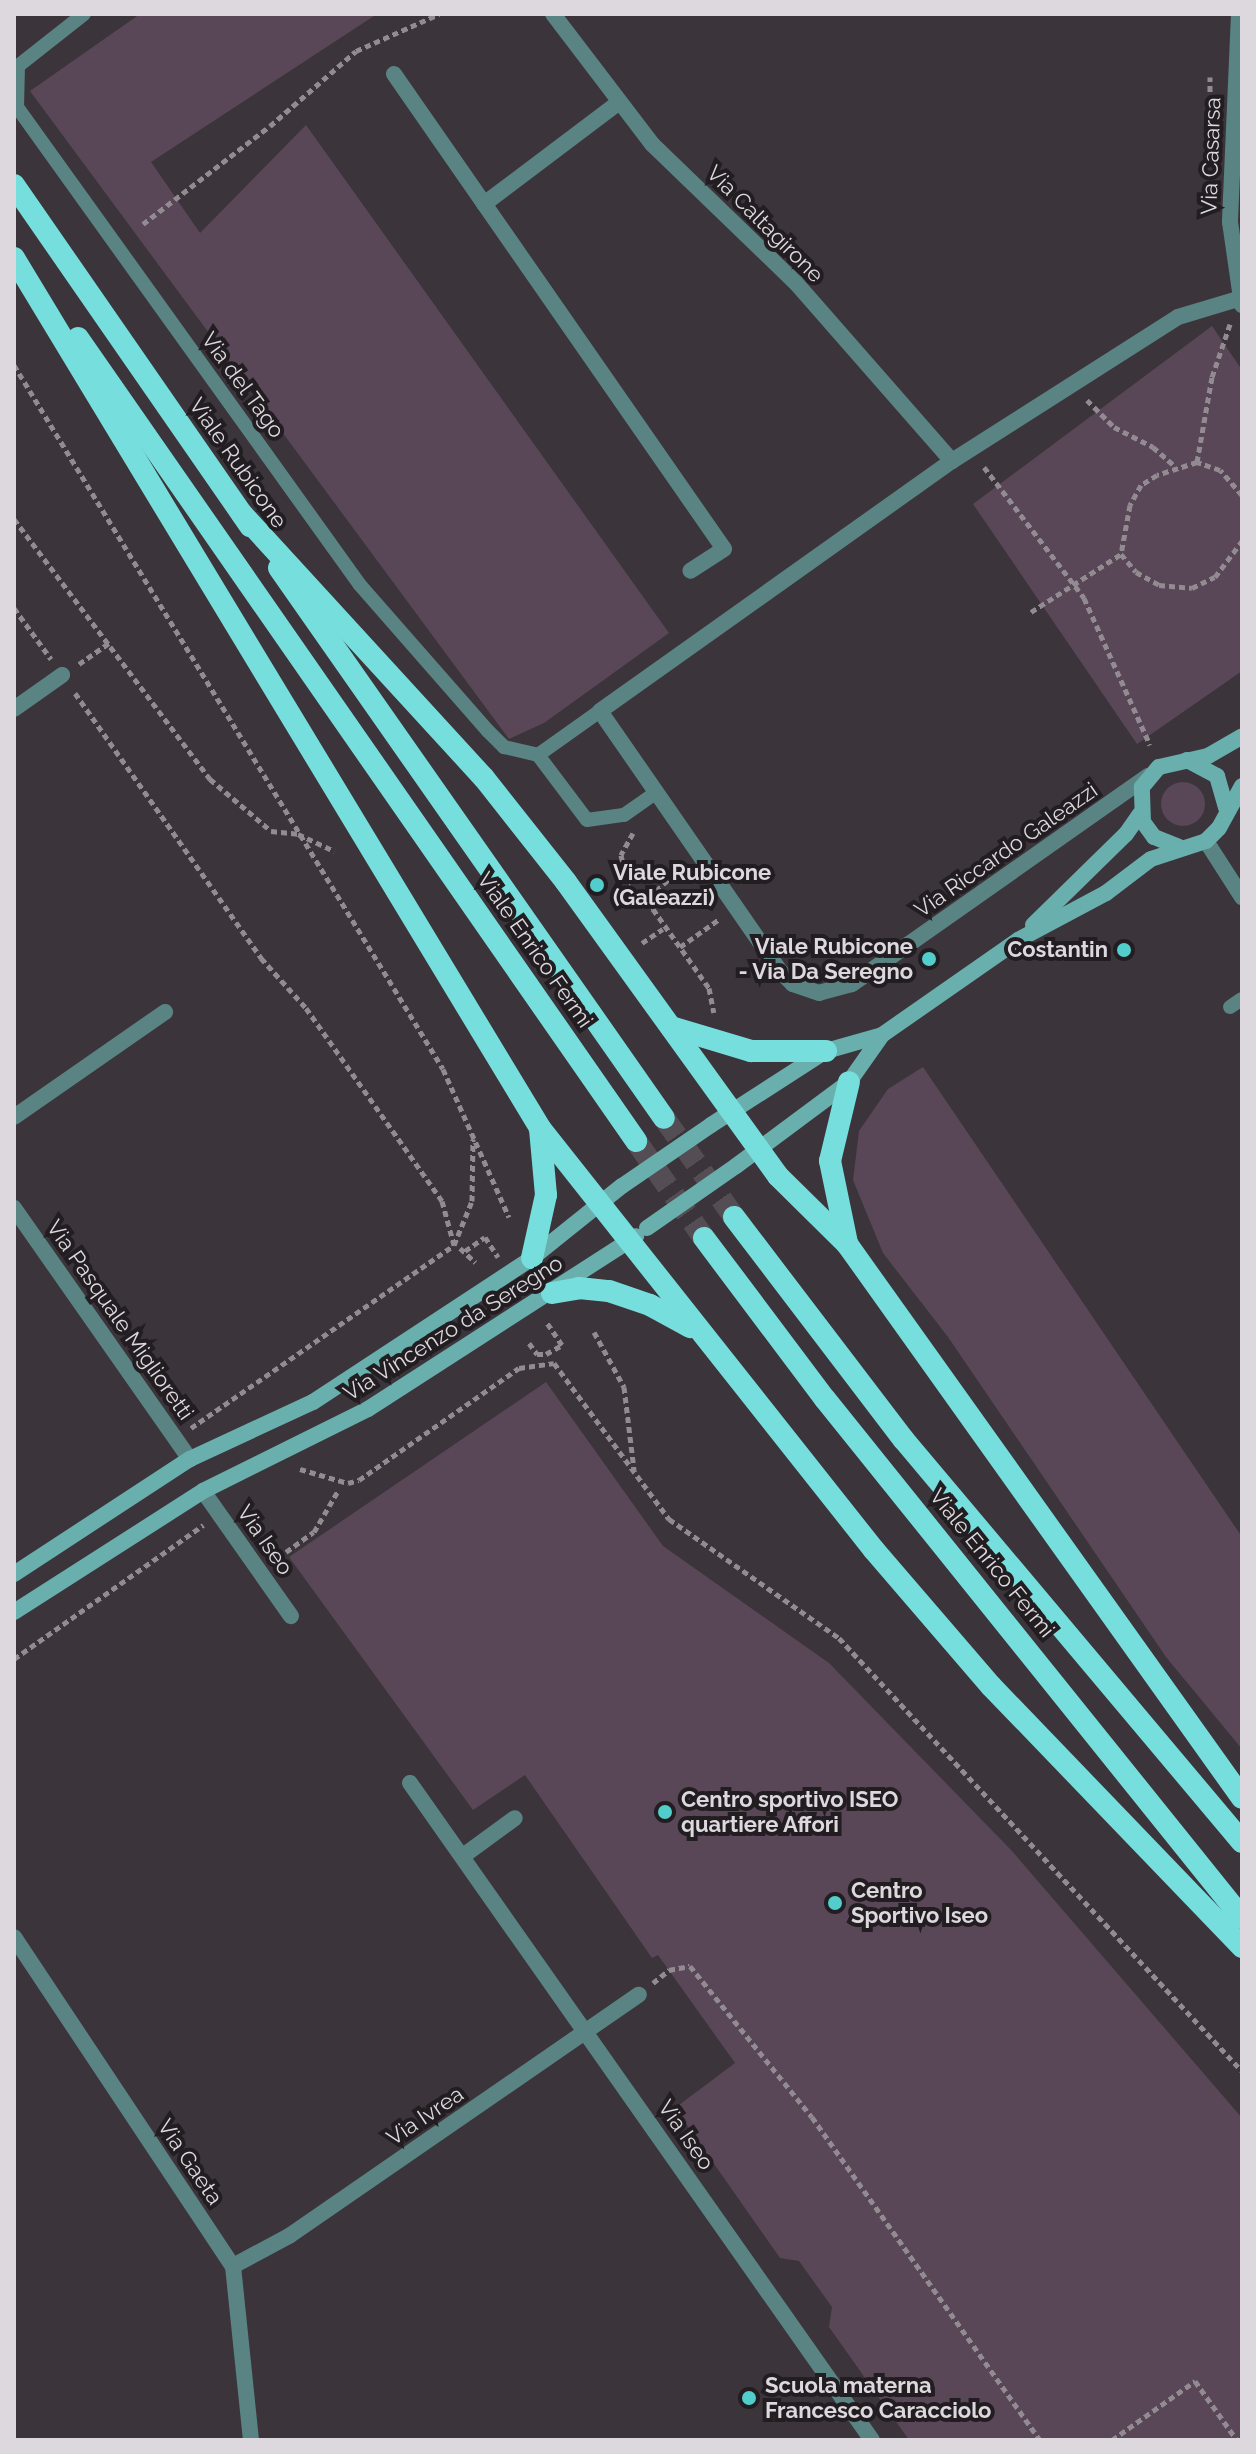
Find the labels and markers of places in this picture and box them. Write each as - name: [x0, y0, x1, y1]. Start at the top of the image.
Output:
- place label: Viale Rubicone (Galeazzi): [613, 859, 771, 910]
- marker: Viale Rubicone (Galeazzi): [588, 876, 606, 894]
- place label: Viale Rubicone - Via Da Seregno: [738, 933, 913, 984]
- place label: Costantin: [1007, 937, 1108, 963]
- marker: Costantin: [1115, 941, 1133, 959]
- marker: Viale Rubicone - Via Da Seregno: [920, 950, 938, 968]
- place label: Centro sportivo ISEO quartiere Affori: [681, 1786, 898, 1838]
- marker: Centro sportivo ISEO quartiere Affori: [656, 1803, 674, 1821]
- place label: Centro Sportivo Iseo: [851, 1877, 988, 1928]
- marker: Centro Sportivo Iseo: [826, 1894, 844, 1912]
- place label: Scuola materna Francesco Caracciolo: [765, 2372, 991, 2424]
- marker: Scuola materna Francesco Caracciolo: [740, 2389, 758, 2407]

